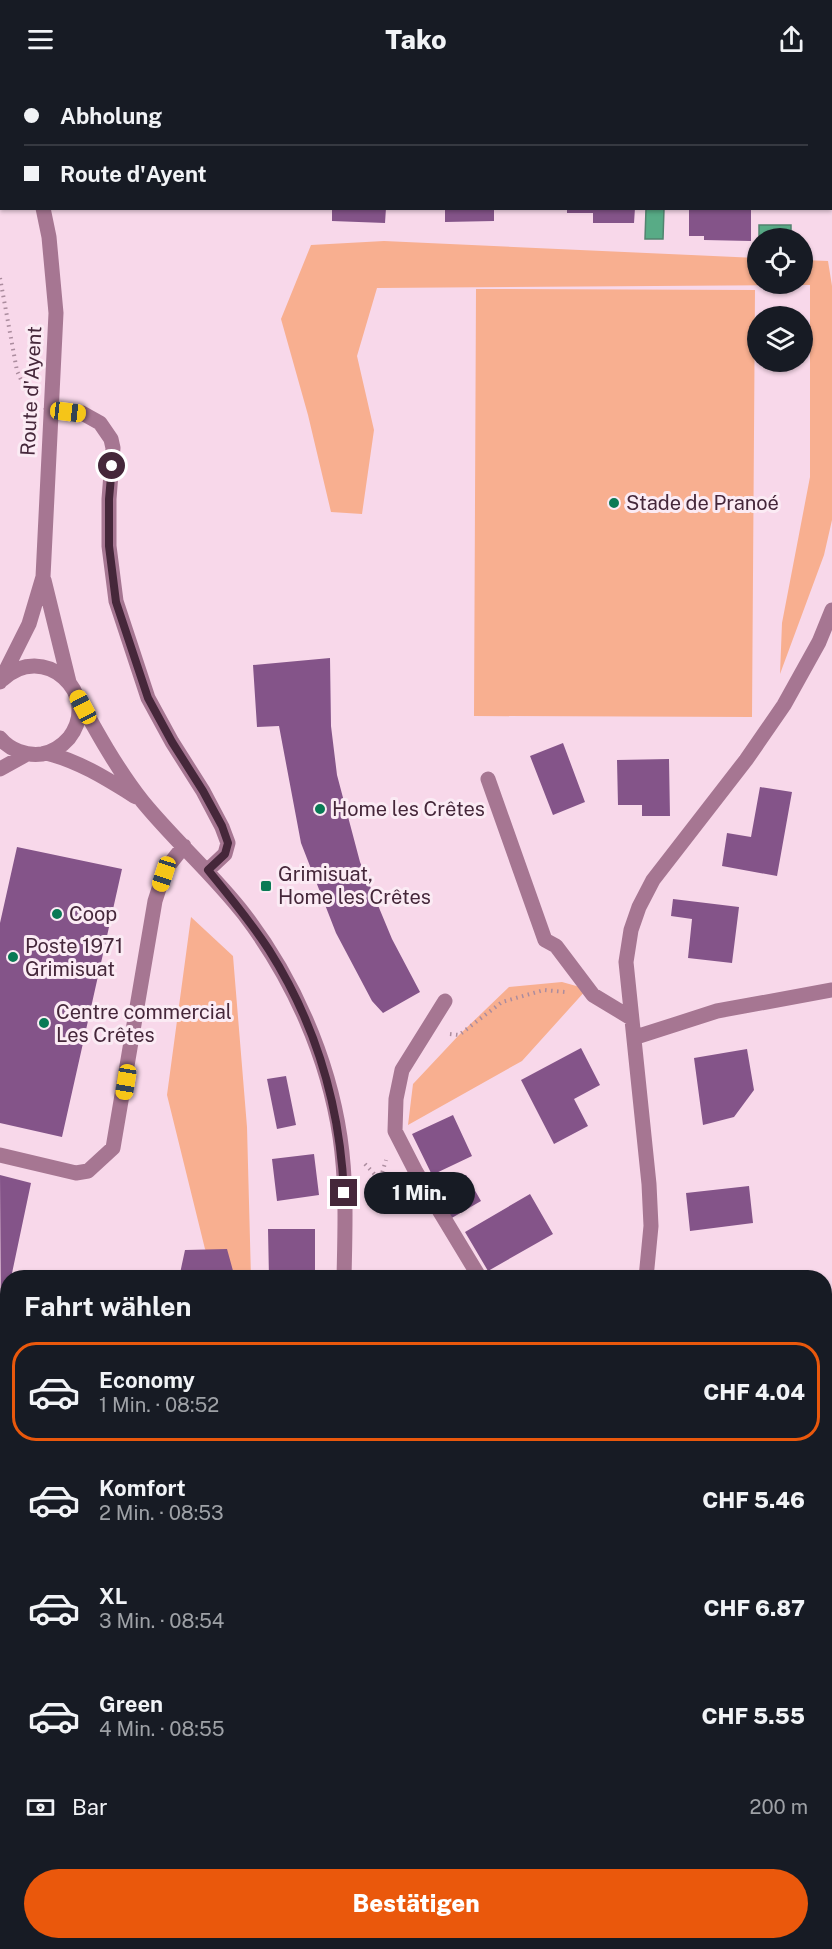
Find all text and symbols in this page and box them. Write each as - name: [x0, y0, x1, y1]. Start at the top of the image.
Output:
- icon: menu: [24, 23, 57, 56]
- text: Tako: [385, 23, 447, 55]
- icon: share: [775, 23, 808, 56]
- text: Abholung: [60, 103, 162, 129]
- text: Route d'Ayent: [60, 161, 207, 187]
- map controls: [747, 228, 813, 372]
- button: locate: [747, 228, 813, 294]
- button: layers: [747, 306, 813, 372]
- street label: Route d'Ayent: [16, 326, 46, 456]
- car: [49, 401, 87, 423]
- route start: [98, 452, 125, 479]
- place label: Stade de Pranoé: [626, 491, 779, 515]
- marker: Stade de Pranoé: [607, 496, 621, 510]
- car: [67, 687, 99, 727]
- place label: Home les Crêtes: [332, 797, 485, 821]
- marker: Home les Crêtes: [313, 802, 327, 816]
- car: [150, 854, 178, 894]
- place label: Grimisuat, Home les Crêtes: [278, 862, 431, 909]
- marker: Grimisuat, Home les Crêtes: [259, 879, 273, 893]
- place label: Coop: [69, 902, 117, 926]
- marker: Coop: [50, 907, 64, 921]
- place label: Poste 1971 Grimisuat: [25, 934, 123, 981]
- marker: Poste 1971 Grimisuat: [6, 950, 20, 964]
- place label: Centre commercial Les Crêtes: [56, 1000, 232, 1047]
- marker: Centre commercial Les Crêtes: [37, 1016, 51, 1030]
- car: [114, 1063, 138, 1101]
- callout: 1 Min.: [365, 1172, 476, 1214]
- route end: [330, 1179, 357, 1206]
- text: 1 Min.: [392, 1181, 447, 1205]
- text: Fahrt wählen: [24, 1290, 192, 1322]
- icon: car: [27, 1365, 81, 1419]
- text: Economy: [99, 1367, 195, 1393]
- text: CHF 4.04: [703, 1379, 805, 1405]
- text: 1 Min. · 08:52: [99, 1393, 219, 1417]
- icon: car: [27, 1473, 81, 1527]
- text: Komfort: [99, 1475, 186, 1501]
- text: CHF 5.46: [702, 1487, 805, 1513]
- text: 2 Min. · 08:53: [99, 1501, 224, 1525]
- icon: car: [27, 1581, 81, 1635]
- text: XL: [99, 1583, 127, 1609]
- text: CHF 6.87: [703, 1595, 805, 1621]
- text: 3 Min. · 08:54: [99, 1609, 224, 1633]
- icon: car: [27, 1689, 81, 1743]
- text: Green: [99, 1691, 163, 1717]
- text: CHF 5.55: [701, 1703, 805, 1729]
- text: 4 Min. · 08:55: [99, 1717, 225, 1741]
- icon: cash: [24, 1791, 57, 1824]
- text: Bar: [72, 1794, 108, 1820]
- text: 200 m: [750, 1795, 808, 1819]
- button: Bestätigen: [24, 1869, 808, 1938]

